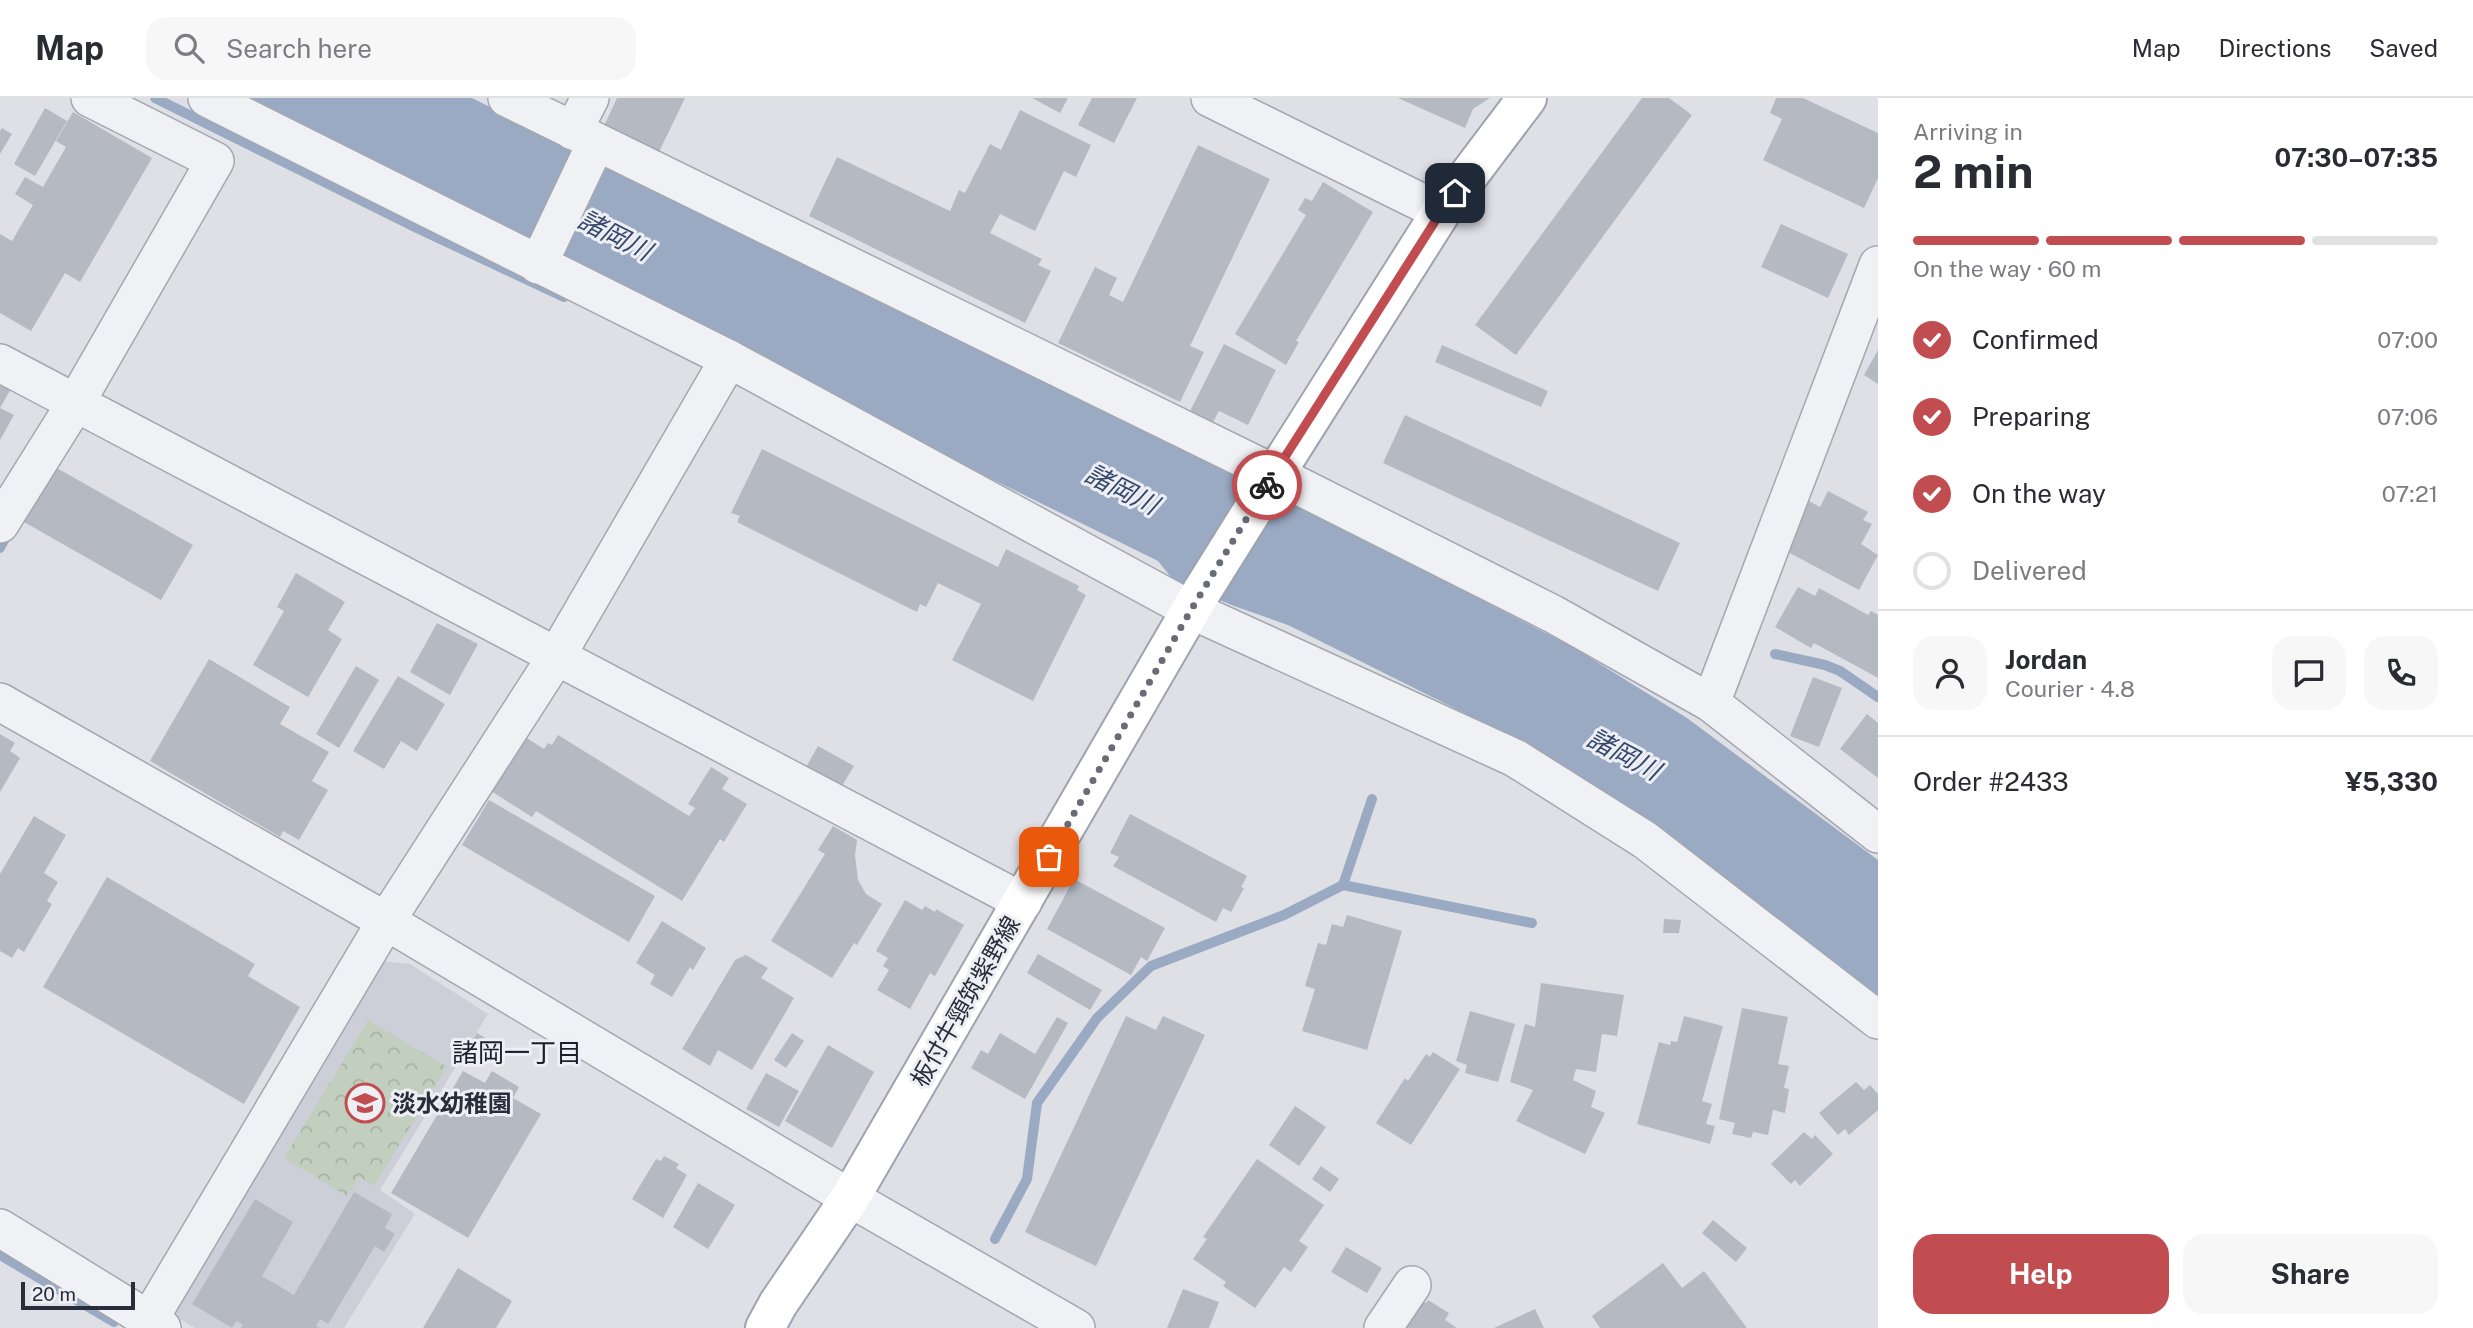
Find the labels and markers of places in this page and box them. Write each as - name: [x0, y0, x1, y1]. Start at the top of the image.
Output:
- pin: [1425, 163, 1485, 223]
- pin: [1019, 827, 1079, 887]
- school or university icon: 淡水幼稚園: [344, 1082, 386, 1124]
- place label: 淡水幼稚園: [392, 1089, 512, 1117]

